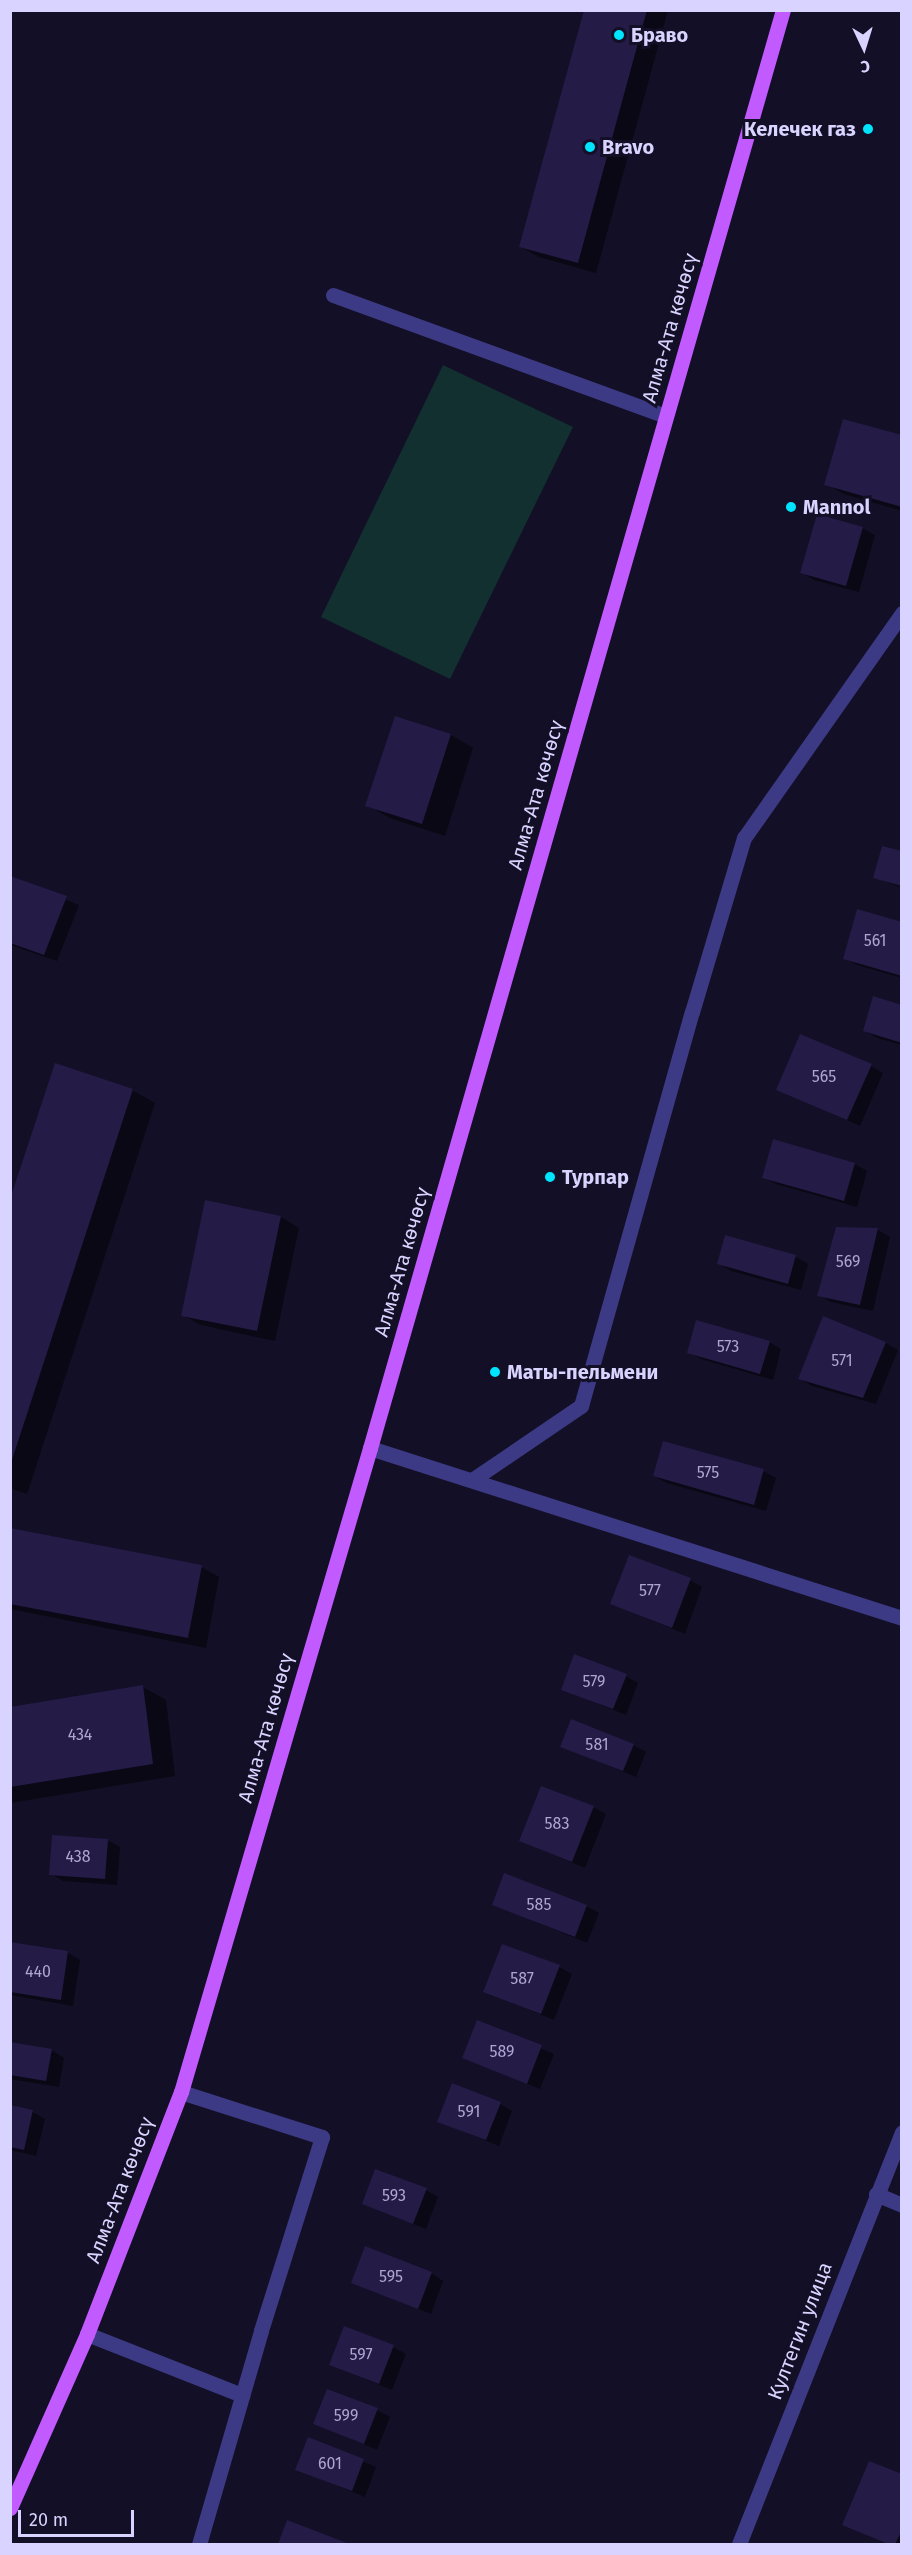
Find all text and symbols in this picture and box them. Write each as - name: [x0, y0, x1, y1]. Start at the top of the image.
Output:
- north arrow: [834, 18, 894, 78]
- place label: Браво: [631, 23, 688, 47]
- marker: Браво: [612, 28, 626, 42]
- text: С: [860, 57, 871, 76]
- place label: Келечек газ: [744, 117, 856, 141]
- marker: Келечек газ: [861, 122, 875, 136]
- place label: Bravo: [602, 135, 654, 159]
- marker: Bravo: [583, 140, 597, 154]
- street label: Алма-Ата көчөсү: [637, 250, 703, 406]
- place label: Mannol: [803, 495, 870, 519]
- marker: Mannol: [784, 500, 798, 514]
- street label: Алма-Ата көчөсү: [503, 717, 569, 873]
- house number: 561: [864, 931, 886, 951]
- house number: 565: [812, 1067, 836, 1087]
- place label: Турпар: [562, 1165, 629, 1189]
- marker: Турпар: [543, 1170, 557, 1184]
- street label: Алма-Ата көчөсү: [369, 1184, 435, 1340]
- house number: 569: [836, 1252, 860, 1272]
- house number: 573: [717, 1337, 739, 1357]
- house number: 571: [831, 1351, 853, 1371]
- place label: Маты-пельмени: [507, 1360, 658, 1384]
- marker: Маты-пельмени: [488, 1365, 502, 1379]
- house number: 575: [697, 1463, 719, 1483]
- house number: 577: [639, 1581, 661, 1601]
- street label: Алма-Ата көчөсү: [233, 1650, 299, 1806]
- house number: 579: [583, 1672, 605, 1692]
- house number: 434: [68, 1725, 92, 1745]
- house number: 581: [585, 1735, 609, 1755]
- house number: 583: [545, 1814, 569, 1834]
- house number: 438: [65, 1847, 91, 1867]
- house number: 585: [527, 1895, 551, 1915]
- house number: 440: [25, 1962, 51, 1982]
- house number: 587: [510, 1969, 534, 1989]
- house number: 589: [490, 2042, 514, 2062]
- house number: 591: [458, 2102, 480, 2122]
- street label: Алма-Ата көчөсү: [81, 2114, 159, 2266]
- house number: 593: [382, 2186, 406, 2206]
- street label: Култегин улица: [763, 2259, 837, 2403]
- house number: 595: [379, 2267, 403, 2287]
- house number: 597: [349, 2345, 373, 2365]
- house number: 599: [334, 2406, 358, 2426]
- house number: 601: [318, 2454, 342, 2474]
- scale bar: [21, 2498, 136, 2536]
- text: 20 m: [29, 2509, 68, 2531]

